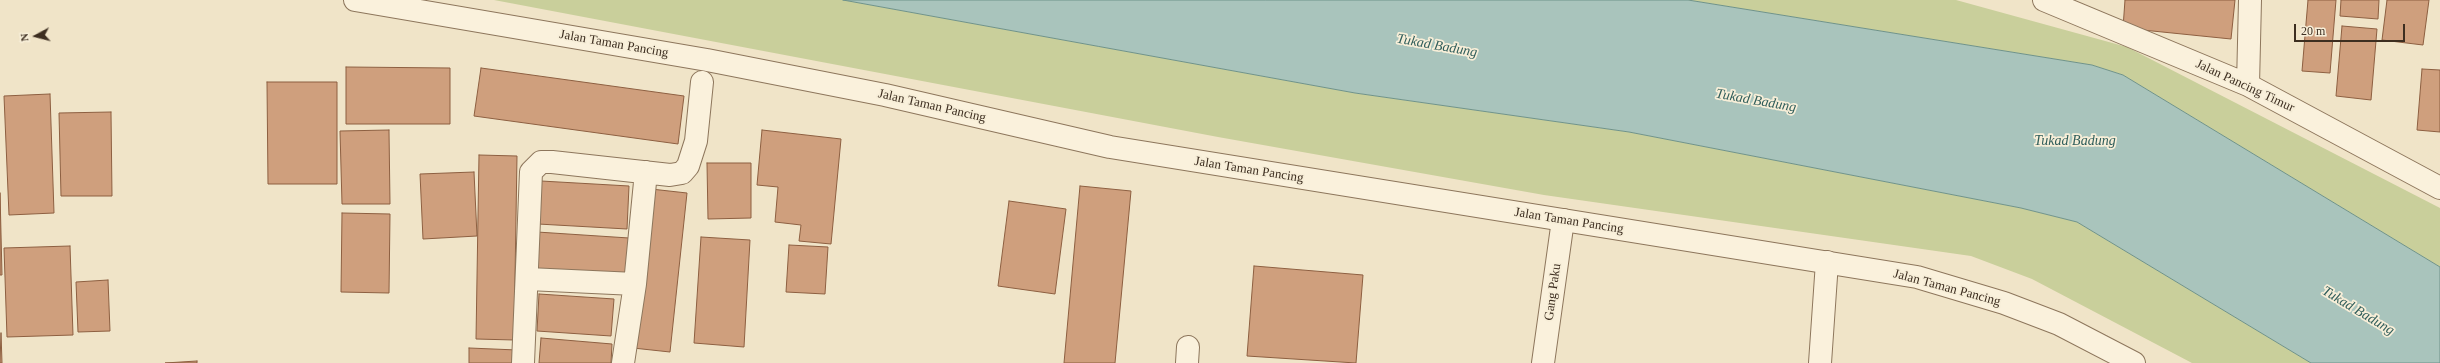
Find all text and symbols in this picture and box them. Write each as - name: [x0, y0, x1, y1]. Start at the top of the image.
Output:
- north arrow: [16, 16, 56, 56]
- scale bar: [2296, 16, 2407, 42]
- text: 20 m: [2301, 24, 2325, 38]
- street label: Jalan Taman Pancing: [558, 27, 670, 61]
- water label: Tukad Badung: [1396, 31, 1478, 61]
- text: N: [18, 33, 31, 42]
- street label: Jalan Pancing Timur: [2193, 56, 2297, 116]
- street label: Jalan Taman Pancing: [877, 86, 987, 126]
- water label: Tukad Badung: [1715, 86, 1797, 116]
- water label: Tukad Badung: [2034, 133, 2116, 149]
- street label: Jalan Taman Pancing: [1193, 154, 1305, 186]
- street label: Jalan Taman Pancing: [1513, 205, 1625, 237]
- street label: Gang Paku: [1541, 262, 1565, 322]
- street label: Jalan Taman Pancing: [1892, 266, 2002, 310]
- water label: Tukad Badung: [2319, 283, 2397, 339]

